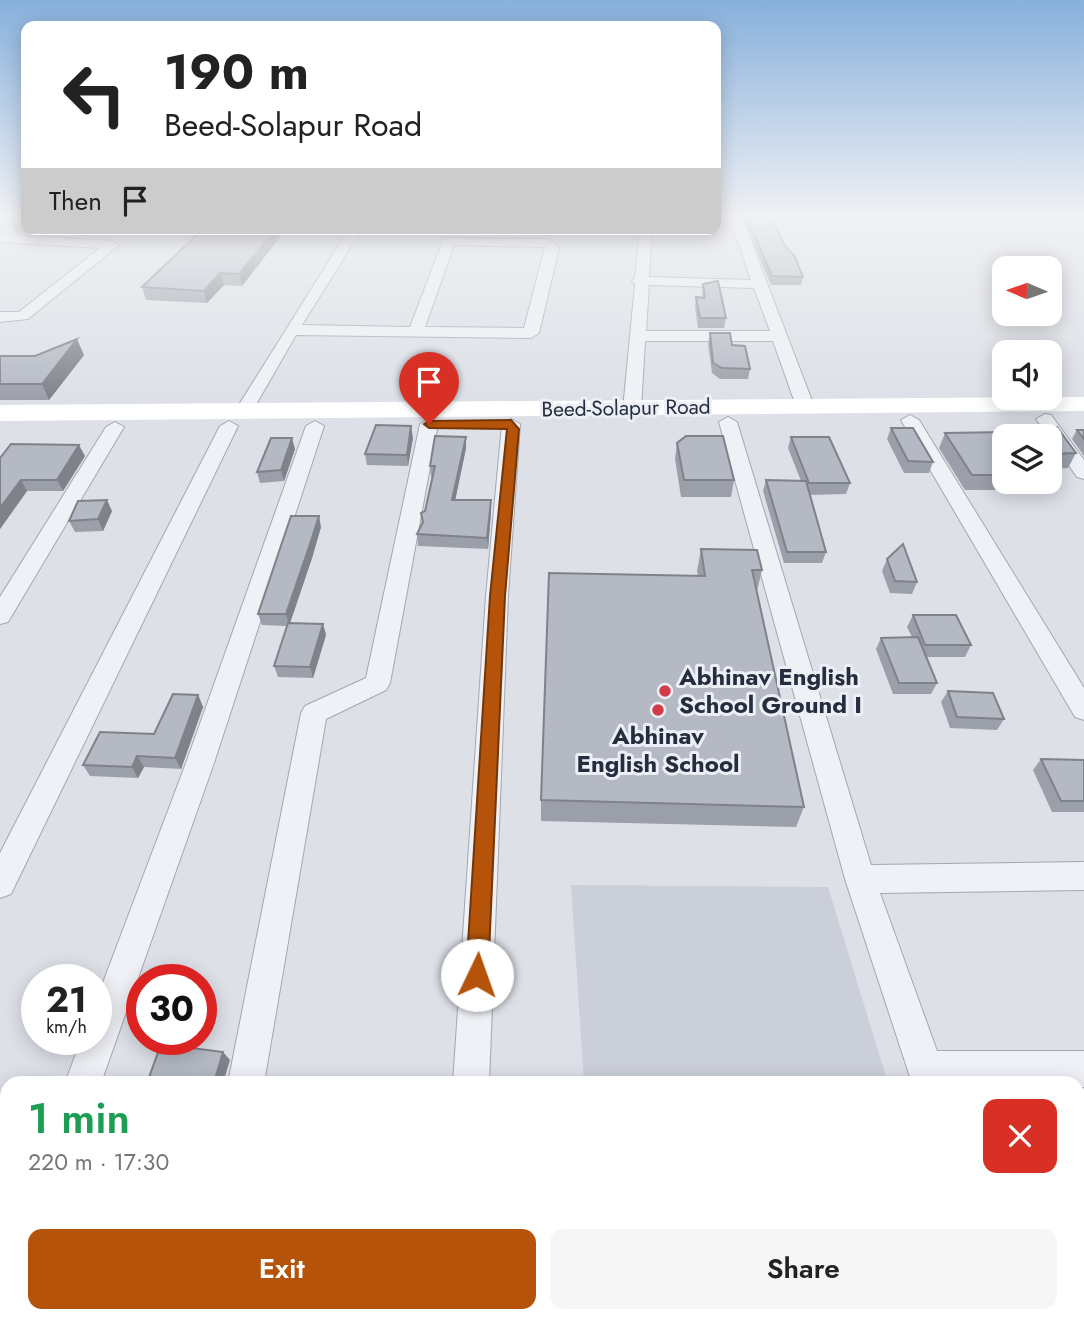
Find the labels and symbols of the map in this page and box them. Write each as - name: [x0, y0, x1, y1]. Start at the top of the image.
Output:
- north arrow: [992, 256, 1062, 326]
- pin: [399, 352, 459, 424]
- street label: Beed-Solapur Road: [541, 392, 711, 424]
- place label: Abhinav English School Ground I: [678, 659, 862, 722]
- marker: Abhinav English School Ground I: [657, 683, 673, 699]
- marker: Abhinav English School: [650, 702, 666, 718]
- place label: Abhinav English School: [576, 718, 740, 781]
- position arrow: [440, 938, 514, 1012]
- speed limit sign: 30: [126, 964, 217, 1055]

